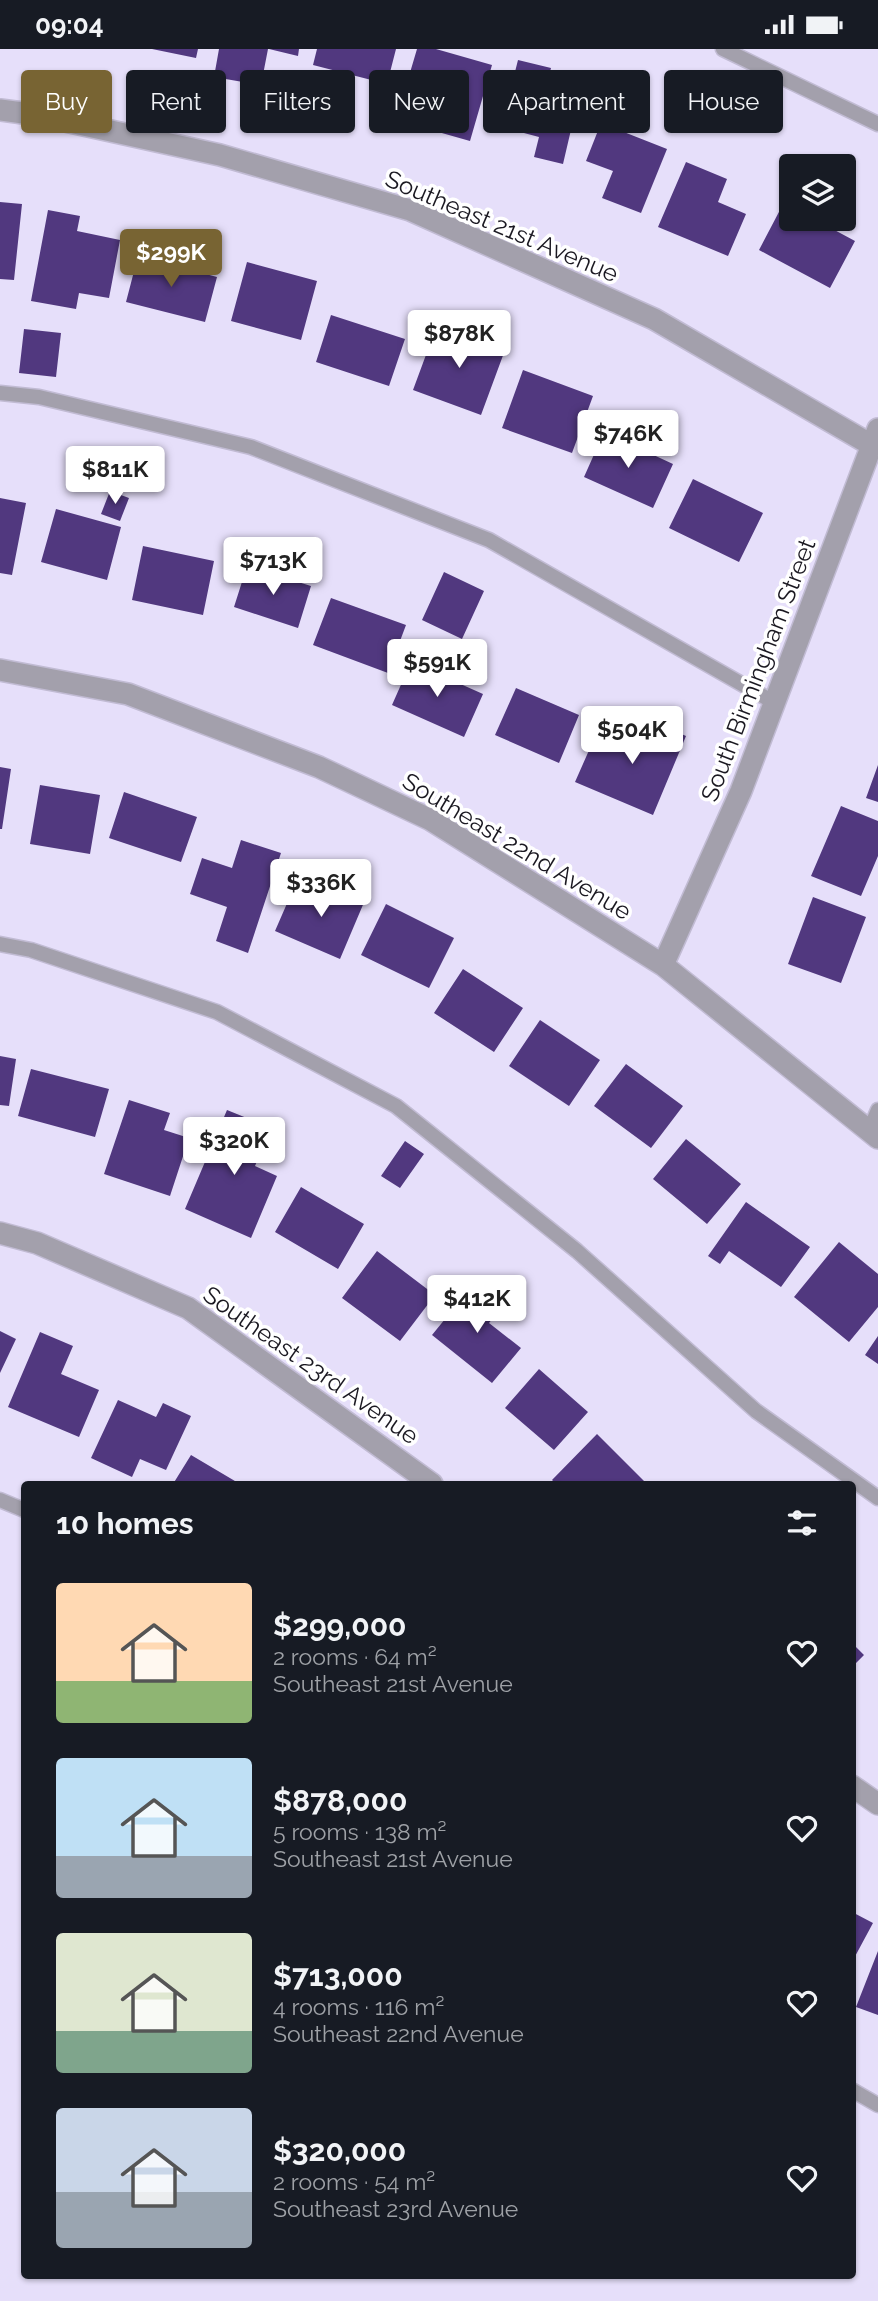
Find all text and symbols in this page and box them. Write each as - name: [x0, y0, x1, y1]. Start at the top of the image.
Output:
- text: 09:04: [35, 10, 104, 40]
- chip: Buy: [21, 70, 112, 133]
- chip: Rent: [126, 70, 226, 133]
- chip: Filters: [240, 70, 355, 133]
- chip: New: [369, 70, 469, 133]
- chip: Apartment: [483, 70, 650, 133]
- chip: House: [664, 70, 783, 133]
- map controls: [779, 154, 856, 231]
- button: layers: [779, 154, 856, 231]
- street label: Southeast 21st Avenue: [381, 164, 623, 288]
- pin: $299K: [122, 229, 220, 289]
- text: $299K: [136, 238, 206, 265]
- pin: $878K: [410, 311, 508, 370]
- text: $878K: [424, 319, 494, 346]
- pin: $746K: [579, 411, 677, 470]
- text: $746K: [593, 419, 663, 446]
- pin: $811K: [66, 447, 164, 506]
- text: $811K: [82, 455, 148, 482]
- street label: South Birmingham Street: [695, 535, 821, 805]
- pin: $713K: [224, 538, 322, 597]
- text: $713K: [239, 546, 307, 573]
- pin: $591K: [388, 639, 486, 699]
- text: $591K: [403, 648, 471, 675]
- pin: $504K: [583, 707, 681, 766]
- text: $504K: [597, 715, 667, 742]
- street label: Southeast 22nd Avenue: [397, 766, 637, 926]
- pin: $336K: [272, 859, 370, 919]
- text: $336K: [286, 868, 356, 895]
- pin: $320K: [185, 1117, 283, 1177]
- text: $320K: [199, 1126, 269, 1153]
- pin: $412K: [428, 1275, 526, 1335]
- street label: Southeast 23rd Avenue: [198, 1280, 424, 1450]
- text: $412K: [443, 1284, 511, 1311]
- icon: filters: [783, 1504, 821, 1542]
- text: 10 homes: [56, 1506, 193, 1541]
- text: $299,000: [273, 1608, 407, 1643]
- icon: home: [112, 1611, 196, 1695]
- icon: heart: [783, 1634, 821, 1672]
- text: 2 rooms · 64 m²: [273, 1643, 437, 1670]
- text: Southeast 21st Avenue: [273, 1670, 513, 1697]
- text: $878,000: [273, 1783, 407, 1818]
- icon: home: [112, 1786, 196, 1870]
- icon: heart: [783, 1809, 821, 1847]
- text: 5 rooms · 138 m²: [273, 1818, 447, 1845]
- text: Southeast 21st Avenue: [273, 1845, 513, 1872]
- text: $713,000: [273, 1958, 403, 1993]
- icon: home: [112, 1961, 196, 2045]
- icon: heart: [783, 1984, 821, 2022]
- text: 4 rooms · 116 m²: [273, 1993, 444, 2020]
- text: Southeast 22nd Avenue: [273, 2020, 524, 2047]
- text: $320,000: [273, 2133, 406, 2168]
- icon: home: [112, 2136, 196, 2220]
- icon: heart: [783, 2159, 821, 2197]
- text: 2 rooms · 54 m²: [273, 2168, 435, 2195]
- text: Southeast 23rd Avenue: [273, 2195, 518, 2222]

